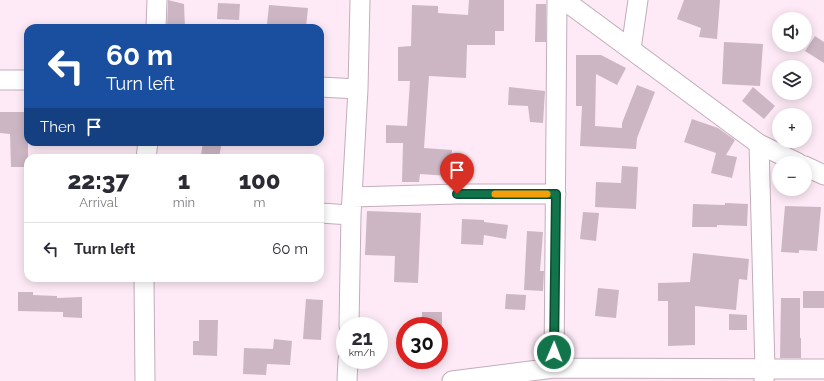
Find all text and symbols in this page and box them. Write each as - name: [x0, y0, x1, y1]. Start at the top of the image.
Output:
- map controls: [772, 12, 812, 196]
- button: sound: [772, 12, 812, 52]
- text: 60 m: [106, 39, 173, 72]
- icon: left: [40, 40, 92, 92]
- button: layers: [772, 60, 812, 100]
- text: Turn left: [106, 73, 175, 94]
- button: +: [772, 108, 812, 148]
- icon: arrive: [83, 116, 105, 138]
- text: Then: [40, 118, 75, 136]
- pin: [440, 153, 474, 194]
- button: −: [772, 156, 812, 196]
- icon: arrive: [446, 159, 468, 181]
- text: 22:37: [67, 166, 129, 195]
- text: 1: [178, 166, 190, 195]
- text: 100: [239, 166, 281, 195]
- text: Arrival: [79, 195, 117, 210]
- text: min: [173, 195, 195, 210]
- text: m: [254, 195, 266, 210]
- icon: left: [40, 238, 62, 260]
- text: Turn left: [74, 240, 135, 258]
- text: 60 m: [272, 240, 308, 258]
- speed limit sign: 30: [396, 317, 448, 369]
- text: 21: [351, 326, 373, 350]
- position arrow: [533, 331, 575, 373]
- text: km/h: [349, 347, 375, 358]

